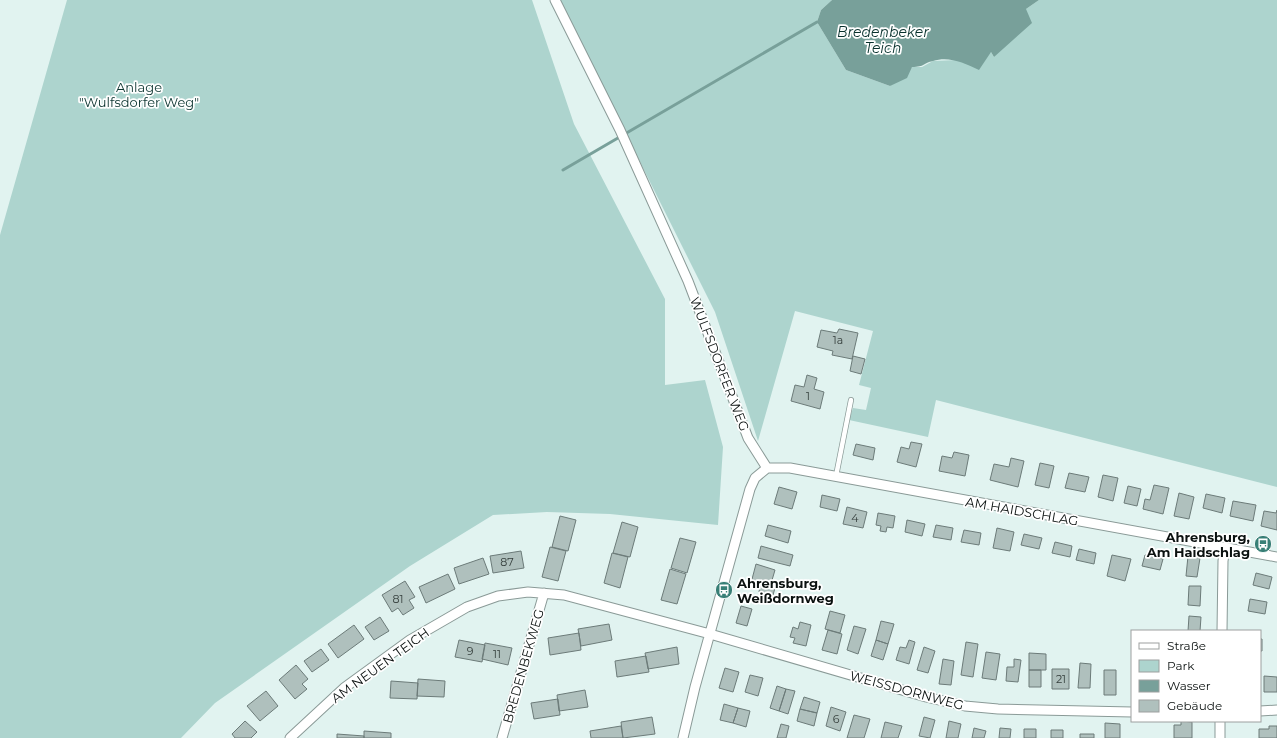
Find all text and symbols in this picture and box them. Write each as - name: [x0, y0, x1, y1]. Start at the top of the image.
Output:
- water label: Bredenbeker Teich: [837, 23, 929, 57]
- park label: Anlage "Wulfsdorfer Weg": [79, 79, 199, 110]
- street label: WULFSDORFER WEG: [687, 295, 753, 433]
- house number: 1a: [833, 333, 843, 347]
- house number: 1: [806, 389, 810, 403]
- street label: AM HAIDSCHLAG: [964, 493, 1080, 529]
- house number: 4: [851, 511, 859, 525]
- place label: Ahrensburg, Am Haidschlag: [1146, 529, 1250, 560]
- bus stop icon: Ahrensburg, Am Haidschlag: [1253, 534, 1273, 554]
- house number: 87: [500, 555, 514, 569]
- place label: Ahrensburg, Weißdornweg: [736, 575, 834, 606]
- bus stop icon: Ahrensburg, Weißdornweg: [714, 580, 734, 600]
- house number: 81: [393, 592, 404, 606]
- street label: BREDENBEKWEG: [499, 607, 547, 725]
- street label: AM NEUEN TEICH: [328, 624, 432, 706]
- legend: [1131, 630, 1261, 722]
- text: Straße: [1167, 638, 1206, 653]
- house number: 9: [467, 644, 474, 658]
- house number: 11: [493, 647, 501, 661]
- text: Park: [1167, 658, 1195, 673]
- street label: WEISSDORNWEG: [848, 667, 966, 713]
- house number: 21: [1056, 672, 1066, 686]
- text: Wasser: [1167, 678, 1211, 693]
- text: Gebäude: [1167, 698, 1222, 713]
- house number: 6: [833, 712, 840, 726]

